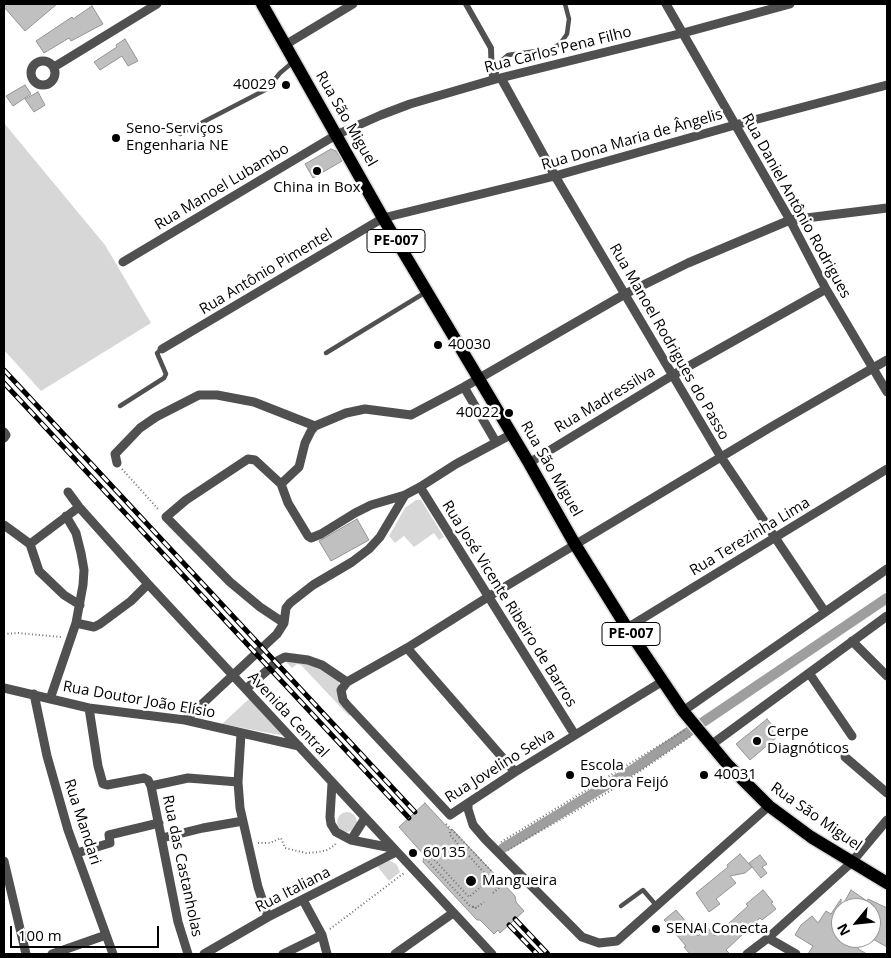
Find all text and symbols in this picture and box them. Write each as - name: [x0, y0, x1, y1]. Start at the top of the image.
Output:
- street label: Rua Carlos Pena Filho: [483, 23, 633, 77]
- street label: Rua São Miguel: [311, 68, 381, 170]
- place label: 40029: [233, 76, 276, 94]
- marker: 40029: [280, 79, 292, 91]
- street label: Rua Dona Maria de Ângelis: [539, 106, 725, 174]
- street label: Rua Daniel Antônio Rodrigues: [738, 111, 854, 301]
- place label: Seno-Serviços Engenharia NE: [126, 120, 229, 155]
- marker: Seno-Serviços Engenharia NE: [110, 132, 122, 144]
- street label: Rua Manoel Lubambo: [152, 140, 292, 234]
- marker: China in Box: [311, 165, 323, 177]
- place label: China in Box: [273, 179, 361, 197]
- street label: Rua Antônio Pimentel: [196, 225, 336, 319]
- road number: PE-007: [367, 230, 425, 252]
- street label: Rua Manoel Rodrigues do Passo: [605, 241, 733, 443]
- place label: 40030: [448, 336, 491, 354]
- marker: 40030: [432, 339, 444, 351]
- street label: Rua Madressilva: [552, 363, 658, 437]
- place label: 40022: [456, 404, 499, 422]
- marker: 40022: [503, 407, 515, 419]
- street label: Rua São Miguel: [516, 418, 586, 520]
- street label: Rua Terezinha Lima: [687, 494, 813, 580]
- street label: Rua José Vicente Ribeiro de Barros: [438, 498, 580, 710]
- road number: PE-007: [602, 622, 660, 646]
- street label: Avenida Central: [244, 668, 332, 762]
- street label: Rua Doutor João Elísio: [61, 678, 217, 722]
- place label: Cerpe Diagnóticos: [767, 723, 849, 758]
- street label: Rua Jovelino Selva: [442, 725, 558, 807]
- marker: Cerpe Diagnóticos: [751, 735, 763, 747]
- place label: Escola Debora Feijó: [580, 757, 669, 792]
- place label: 40031: [714, 766, 757, 784]
- marker: Escola Debora Feijó: [564, 769, 576, 781]
- marker: 40031: [698, 769, 710, 781]
- street label: Rua Mandari: [60, 777, 104, 867]
- street label: Rua São Miguel: [767, 779, 865, 855]
- street label: Rua das Castanholas: [158, 793, 206, 939]
- place label: 60135: [423, 844, 466, 862]
- marker: 60135: [407, 847, 419, 859]
- street label: Rua Italiana: [252, 863, 334, 917]
- place label: Mangueira: [482, 872, 557, 890]
- marker: Mangueira: [464, 874, 478, 888]
- north arrow: [831, 898, 881, 948]
- scale bar: [12, 916, 161, 948]
- place label: SENAI Conecta: [666, 920, 768, 938]
- text: N: [832, 920, 854, 939]
- marker: SENAI Conecta: [650, 923, 662, 935]
- text: 100 m: [18, 925, 62, 945]

